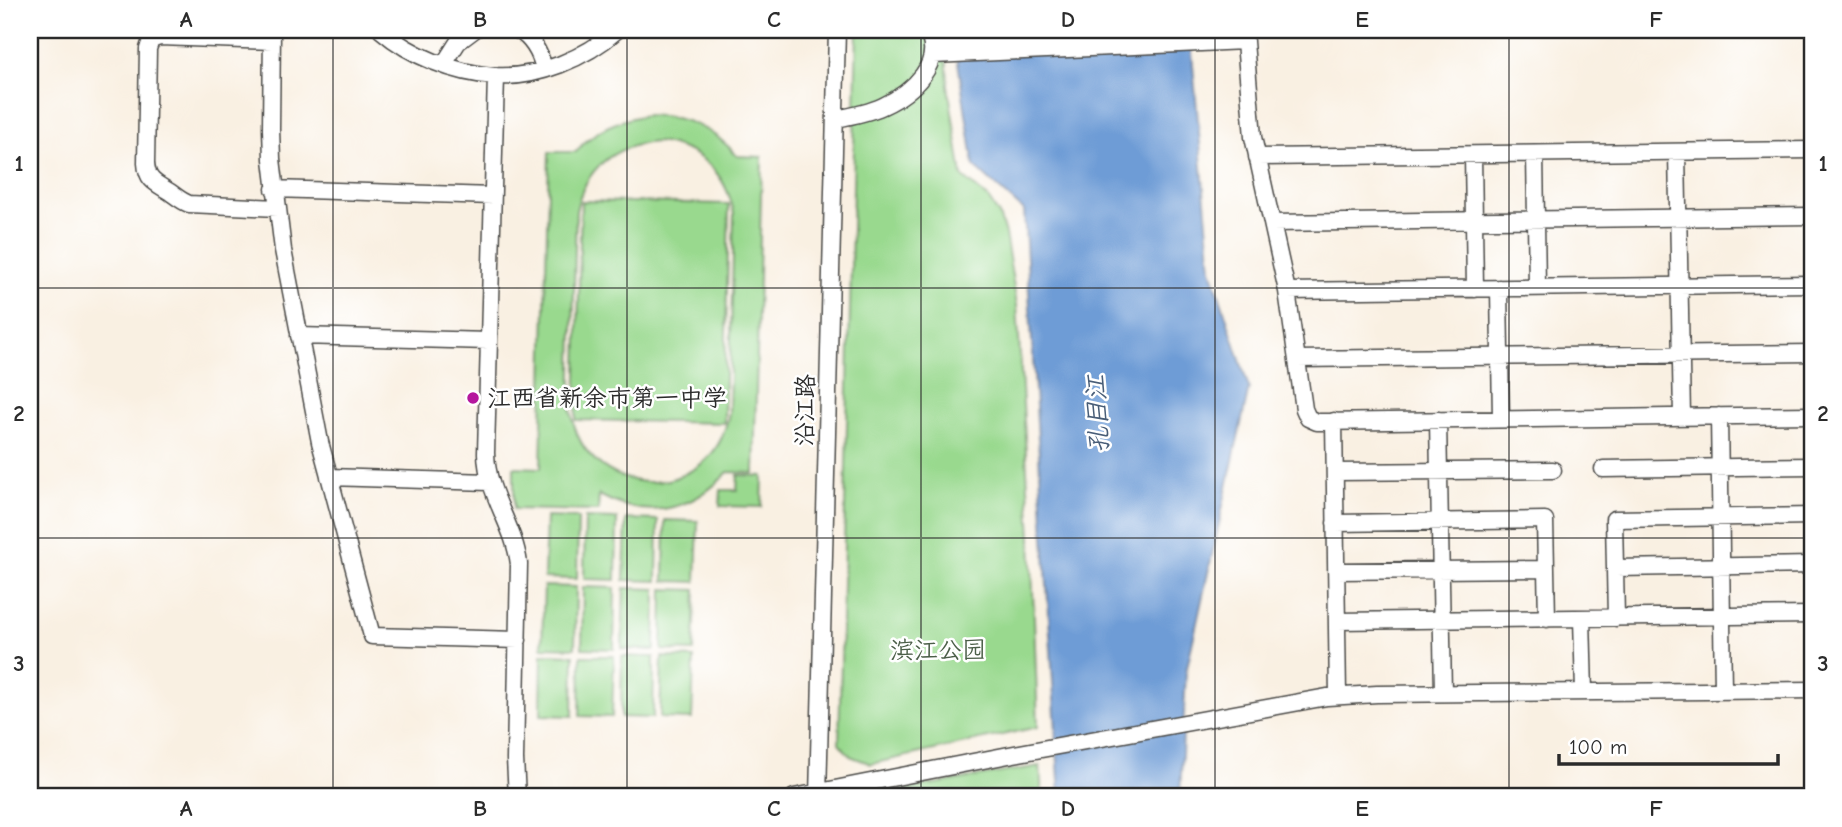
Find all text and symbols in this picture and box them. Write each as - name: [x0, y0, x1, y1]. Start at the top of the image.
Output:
- text: A: [180, 6, 193, 33]
- text: B: [473, 6, 487, 33]
- text: C: [767, 6, 781, 33]
- text: D: [1061, 6, 1075, 33]
- text: E: [1355, 6, 1369, 33]
- text: F: [1649, 6, 1663, 33]
- text: 1: [14, 150, 24, 177]
- text: 1: [1818, 150, 1828, 177]
- water label: 孔目江: [1081, 373, 1115, 454]
- street label: 沿江路: [790, 374, 820, 446]
- place label: 江西省新余市第一中学: [487, 384, 727, 412]
- marker: 江西省新余市第一中学: [465, 390, 481, 406]
- text: 2: [13, 400, 25, 427]
- text: 2: [1817, 400, 1829, 427]
- park label: 滨江公园: [890, 636, 986, 664]
- text: 3: [13, 650, 25, 677]
- text: 3: [1817, 650, 1829, 677]
- scale bar: [1559, 722, 1777, 766]
- text: 100 m: [1569, 735, 1627, 759]
- text: A: [180, 795, 193, 822]
- text: B: [473, 795, 487, 822]
- text: C: [767, 795, 781, 822]
- text: D: [1061, 795, 1075, 822]
- text: E: [1355, 795, 1369, 822]
- text: F: [1649, 795, 1663, 822]

